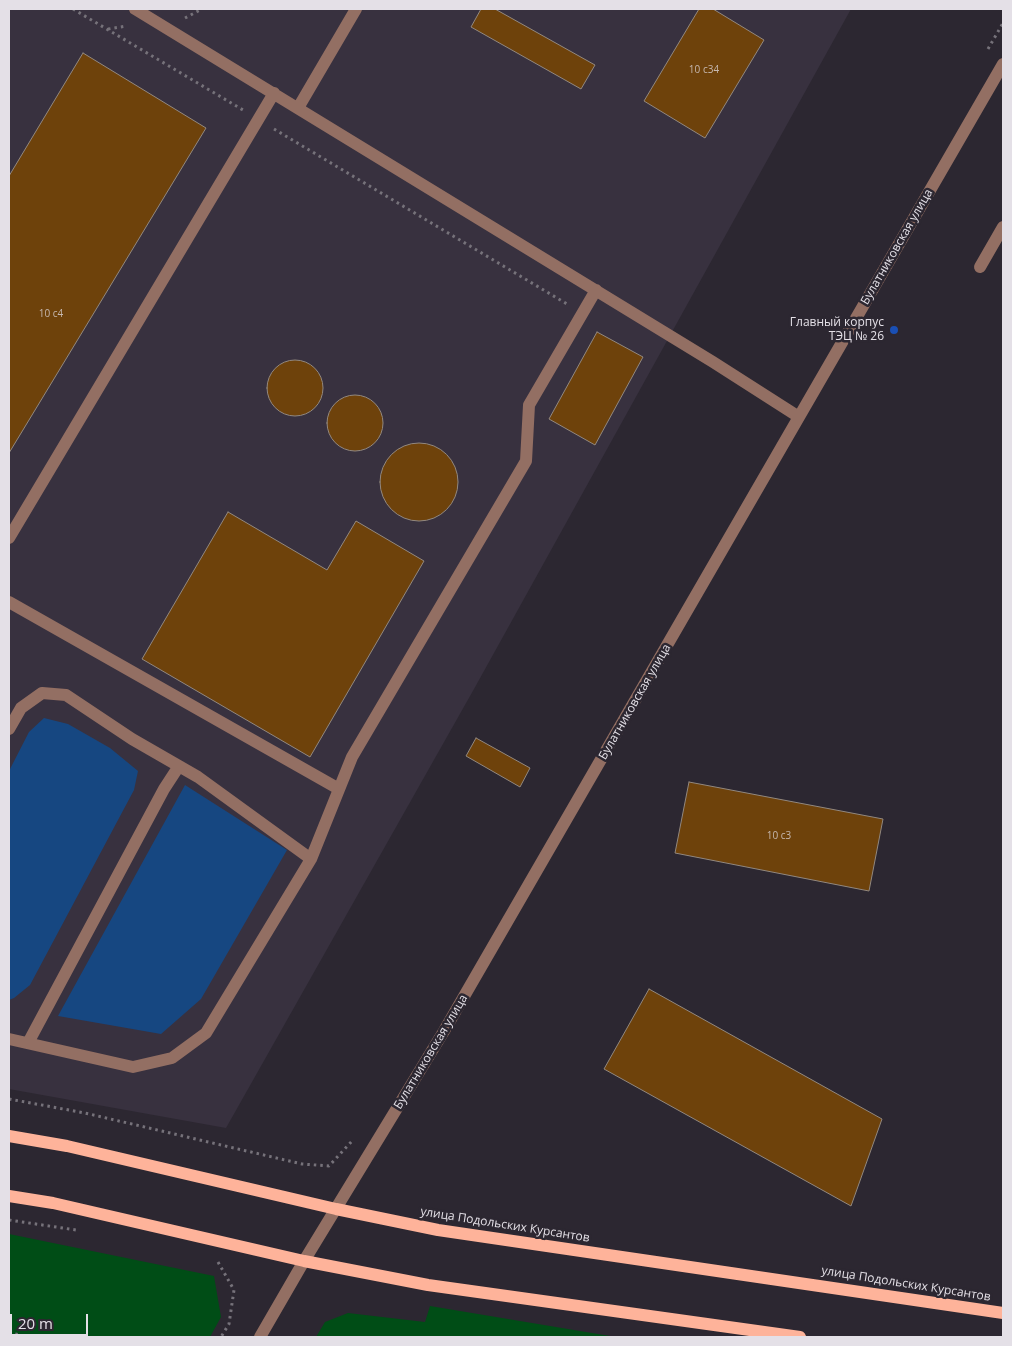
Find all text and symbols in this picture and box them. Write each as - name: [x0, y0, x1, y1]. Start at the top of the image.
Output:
- house number: 10 с34: [689, 64, 719, 76]
- street label: Булатниковская улица: [858, 187, 936, 307]
- house number: 10 с4: [39, 308, 63, 320]
- place label: Главный корпус ТЭЦ № 26: [790, 316, 884, 344]
- marker: Главный корпус ТЭЦ № 26: [888, 324, 900, 336]
- street label: Булатниковская улица: [596, 642, 674, 762]
- house number: 10 с3: [767, 830, 791, 842]
- street label: Булатниковская улица: [391, 992, 471, 1112]
- street label: улица Подольских Курсантов: [419, 1204, 591, 1246]
- street label: улица Подольских Курсантов: [820, 1263, 992, 1305]
- scale bar: [12, 1304, 90, 1336]
- text: 20 m: [18, 1313, 53, 1333]

